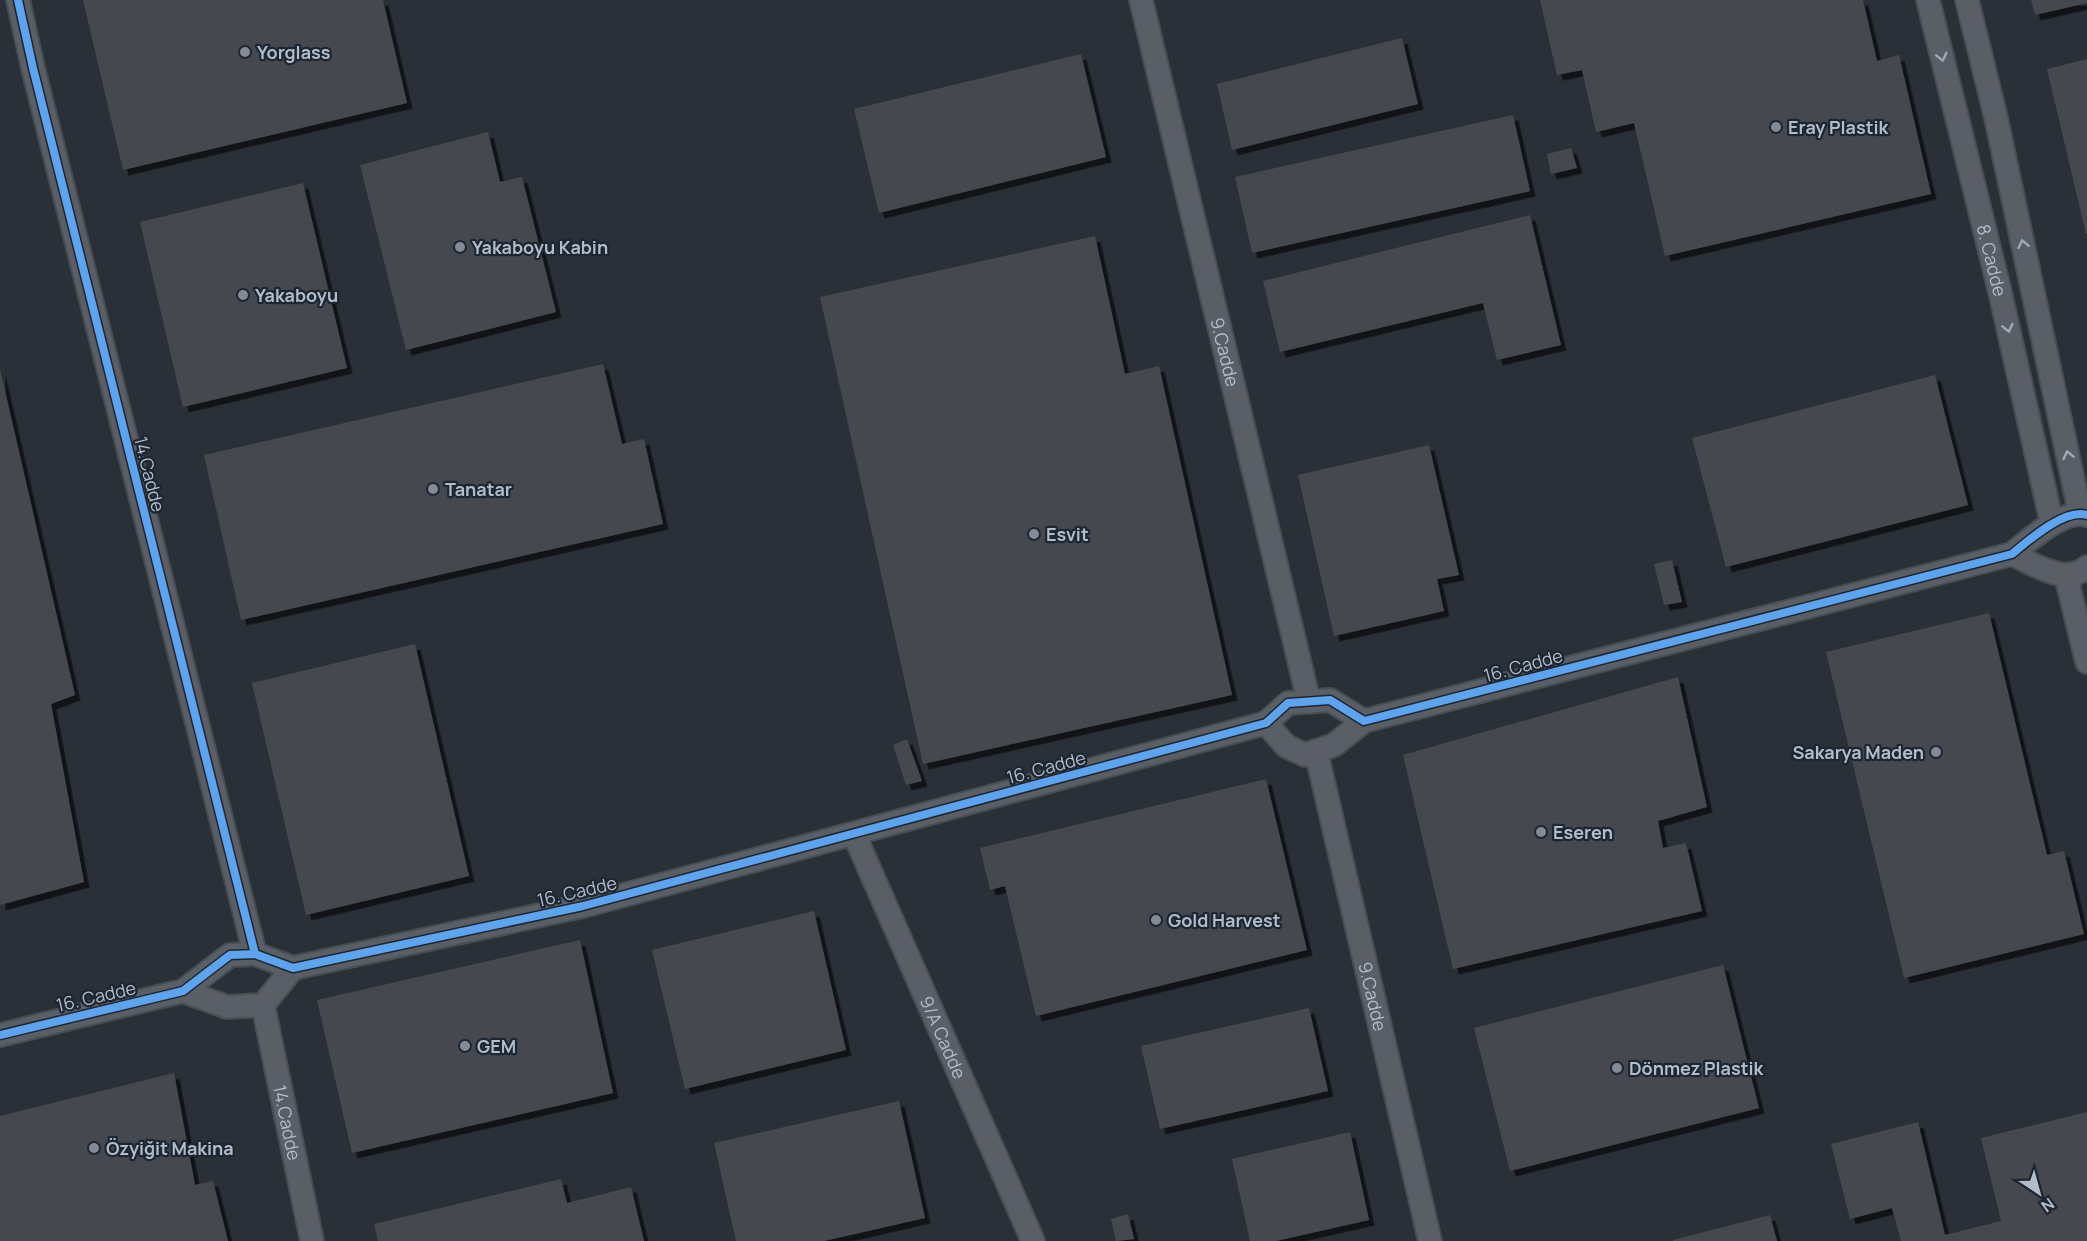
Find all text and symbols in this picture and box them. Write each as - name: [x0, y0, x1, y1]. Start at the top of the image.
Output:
- place label: Yorglass: [257, 40, 331, 64]
- marker: Yorglass: [238, 45, 252, 59]
- one-way arrow: [1934, 52, 1947, 62]
- place label: Eray Plastik: [1788, 115, 1889, 139]
- marker: Eray Plastik: [1769, 120, 1783, 134]
- street label: 8. Cadde: [1972, 222, 2013, 299]
- place label: Yakaboyu Kabin: [472, 235, 608, 259]
- one-way arrow: [2017, 239, 2030, 249]
- marker: Yakaboyu Kabin: [453, 240, 467, 254]
- place label: Yakaboyu: [255, 283, 338, 307]
- marker: Yakaboyu: [236, 288, 250, 302]
- street label: 9.Cadde: [1205, 315, 1245, 389]
- one-way arrow: [2001, 323, 2014, 333]
- street label: 14.Cadde: [129, 434, 171, 514]
- one-way arrow: [2062, 451, 2075, 461]
- place label: Tanatar: [445, 477, 512, 501]
- marker: Tanatar: [426, 482, 440, 496]
- place label: Esvit: [1046, 522, 1089, 546]
- marker: Esvit: [1027, 527, 1041, 541]
- street label: 16. Cadde: [1481, 643, 1565, 687]
- place label: Sakarya Maden: [1792, 740, 1924, 764]
- street label: 16. Cadde: [1004, 745, 1088, 789]
- marker: Sakarya Maden: [1929, 745, 1943, 759]
- place label: Eseren: [1553, 820, 1613, 844]
- marker: Eseren: [1534, 825, 1548, 839]
- street label: 16. Cadde: [535, 870, 619, 912]
- place label: Gold Harvest: [1168, 908, 1281, 932]
- marker: Gold Harvest: [1149, 913, 1163, 927]
- street label: 9.Cadde: [1353, 960, 1393, 1033]
- street label: 16. Cadde: [54, 975, 138, 1017]
- street label: 9/A Cadde: [915, 992, 972, 1082]
- place label: GEM: [477, 1034, 516, 1058]
- marker: GEM: [458, 1039, 472, 1053]
- place label: Dönmez Plastik: [1629, 1056, 1765, 1080]
- marker: Dönmez Plastik: [1610, 1061, 1624, 1075]
- street label: 14.Cadde: [268, 1083, 307, 1162]
- place label: Özyiğit Makina: [106, 1136, 234, 1160]
- marker: Özyiğit Makina: [87, 1141, 101, 1155]
- north arrow: [2009, 1163, 2069, 1223]
- text: N: [2037, 1193, 2059, 1217]

